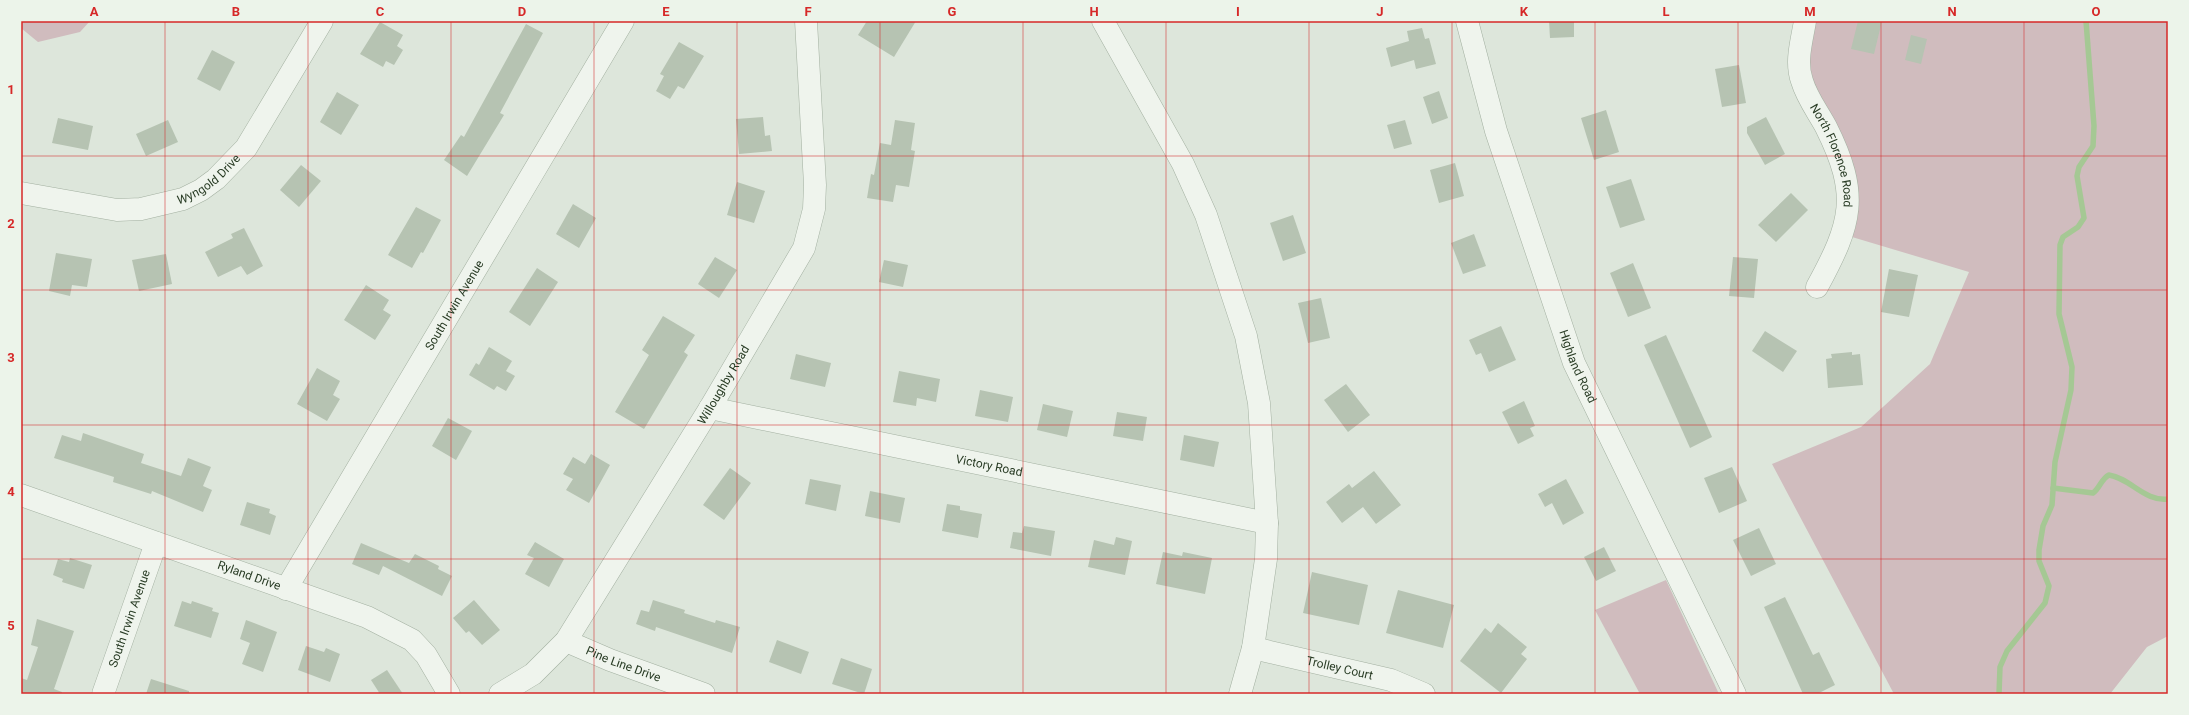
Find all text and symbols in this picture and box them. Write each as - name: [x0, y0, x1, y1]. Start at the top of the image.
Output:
- text: A: [90, 4, 99, 19]
- text: B: [232, 4, 240, 19]
- text: C: [376, 4, 385, 19]
- text: D: [518, 4, 526, 19]
- text: E: [662, 4, 670, 19]
- text: F: [804, 4, 812, 19]
- text: G: [948, 4, 957, 19]
- text: H: [1089, 4, 1099, 19]
- text: I: [1236, 4, 1240, 19]
- text: J: [1376, 4, 1384, 19]
- text: K: [1520, 4, 1529, 19]
- text: L: [1662, 4, 1670, 19]
- text: M: [1804, 4, 1816, 19]
- text: N: [1947, 4, 1957, 19]
- text: O: [2092, 4, 2101, 19]
- text: 1: [7, 82, 15, 97]
- street label: North Florence Road: [1807, 101, 1855, 208]
- street label: Wyngold Drive: [176, 151, 243, 207]
- text: 2: [7, 216, 15, 231]
- street label: South Irwin Avenue: [422, 258, 487, 353]
- street label: Highland Road: [1556, 328, 1599, 405]
- street label: Willoughby Road: [695, 343, 752, 427]
- text: 3: [7, 350, 15, 365]
- street label: Victory Road: [954, 452, 1024, 479]
- text: 4: [7, 484, 15, 499]
- street label: Ryland Drive: [216, 558, 283, 593]
- street label: South Irwin Avenue: [106, 568, 153, 669]
- text: 5: [7, 618, 15, 633]
- street label: Pine Line Drive: [584, 644, 663, 685]
- street label: Trolley Court: [1305, 654, 1374, 683]

